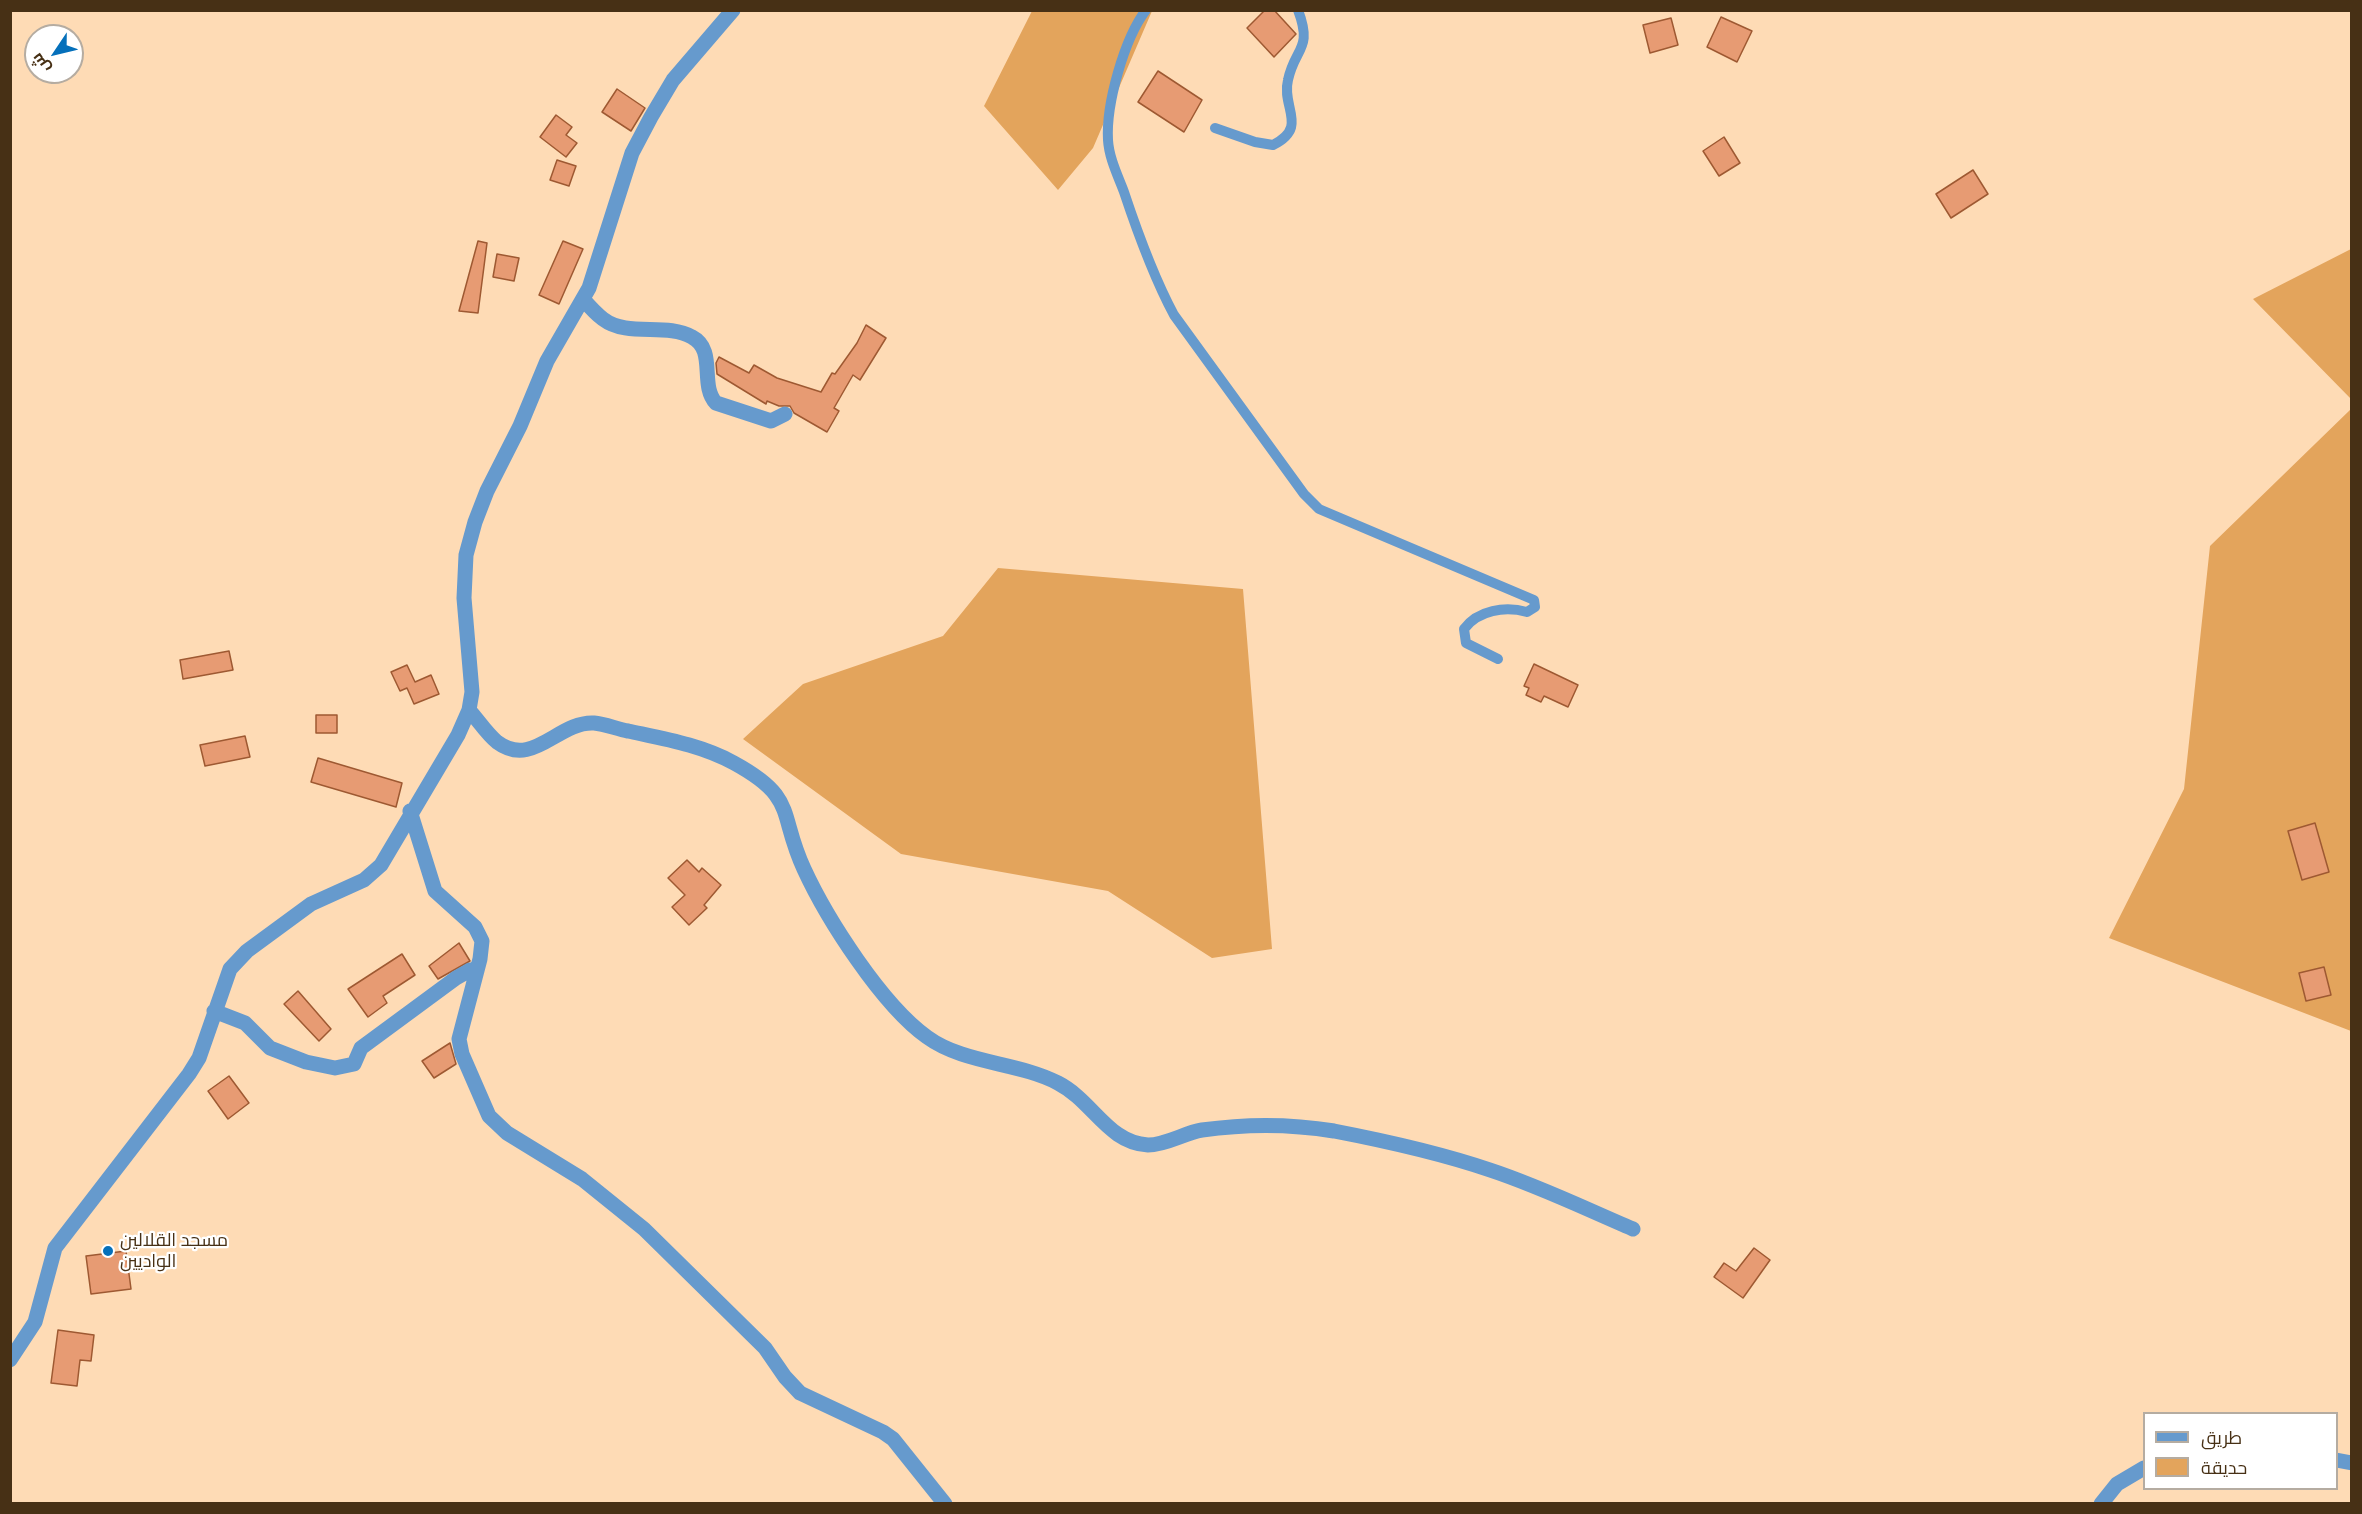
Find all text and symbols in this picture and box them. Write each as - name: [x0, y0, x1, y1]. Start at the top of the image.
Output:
- north arrow: [24, 24, 84, 84]
- text: ش: [27, 50, 54, 77]
- place label: مسجد القلالين الواديين: [120, 1230, 228, 1272]
- marker: مسجد القلالين الواديين: [101, 1244, 115, 1258]
- legend: [2143, 1412, 2338, 1490]
- text: طريق: [2201, 1427, 2242, 1448]
- text: حديقة: [2201, 1457, 2247, 1478]

